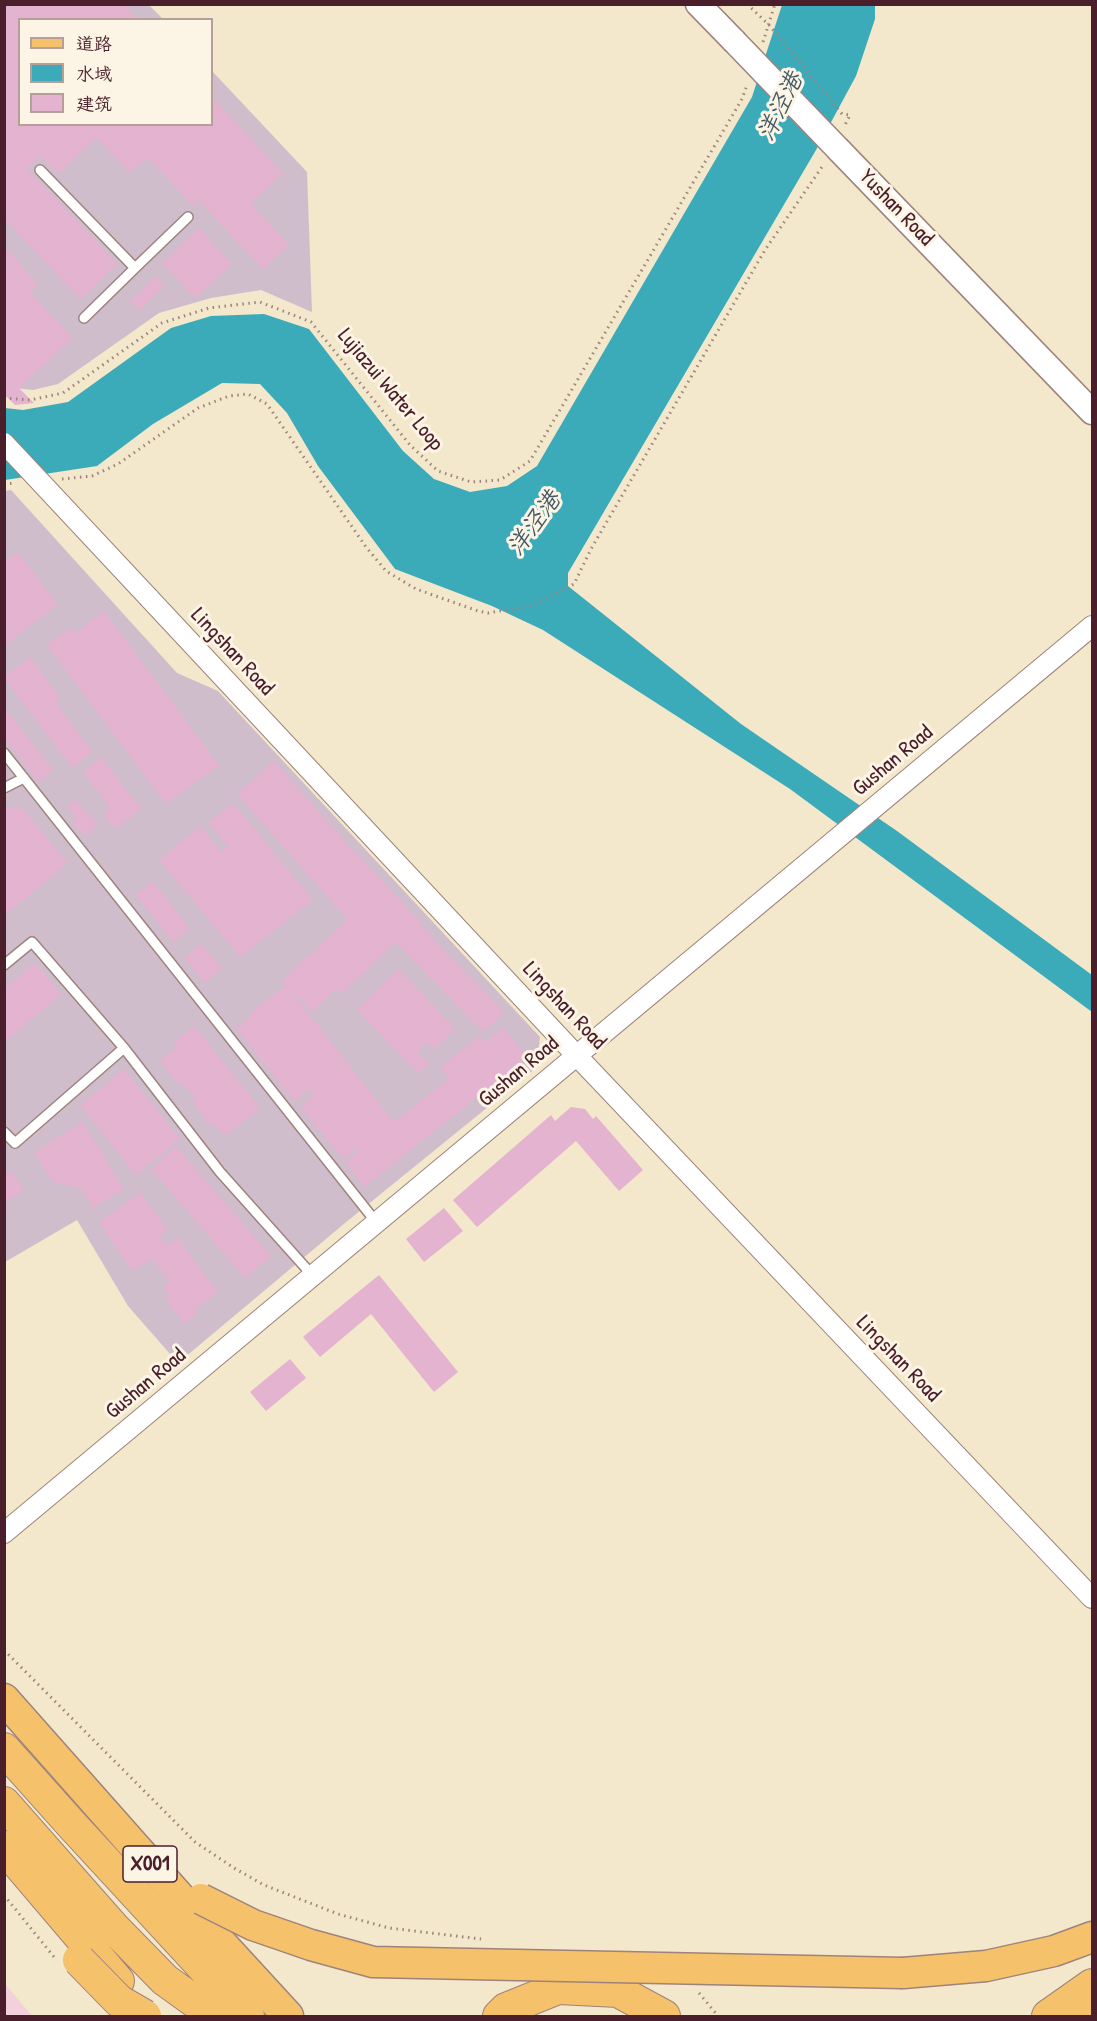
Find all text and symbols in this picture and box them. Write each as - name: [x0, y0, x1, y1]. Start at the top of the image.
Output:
- legend: [18, 18, 213, 126]
- text: 道路: [76, 31, 112, 56]
- text: 水域: [76, 61, 112, 86]
- water label: 洋泾港: [752, 68, 810, 146]
- text: 建筑: [76, 91, 112, 116]
- street label: Yushan Road: [853, 164, 939, 252]
- street label: Lujiazui Water Loop: [331, 324, 449, 456]
- water label: 洋泾港: [502, 486, 568, 562]
- street label: Lingshan Road: [185, 603, 279, 701]
- street label: Gushan Road: [847, 720, 939, 802]
- street label: Lingshan Road: [517, 957, 611, 1055]
- street label: Gushan Road: [473, 1031, 565, 1113]
- street label: Lingshan Road: [850, 1310, 946, 1408]
- street label: Gushan Road: [100, 1343, 192, 1425]
- road number: X001: [123, 1846, 177, 1882]

